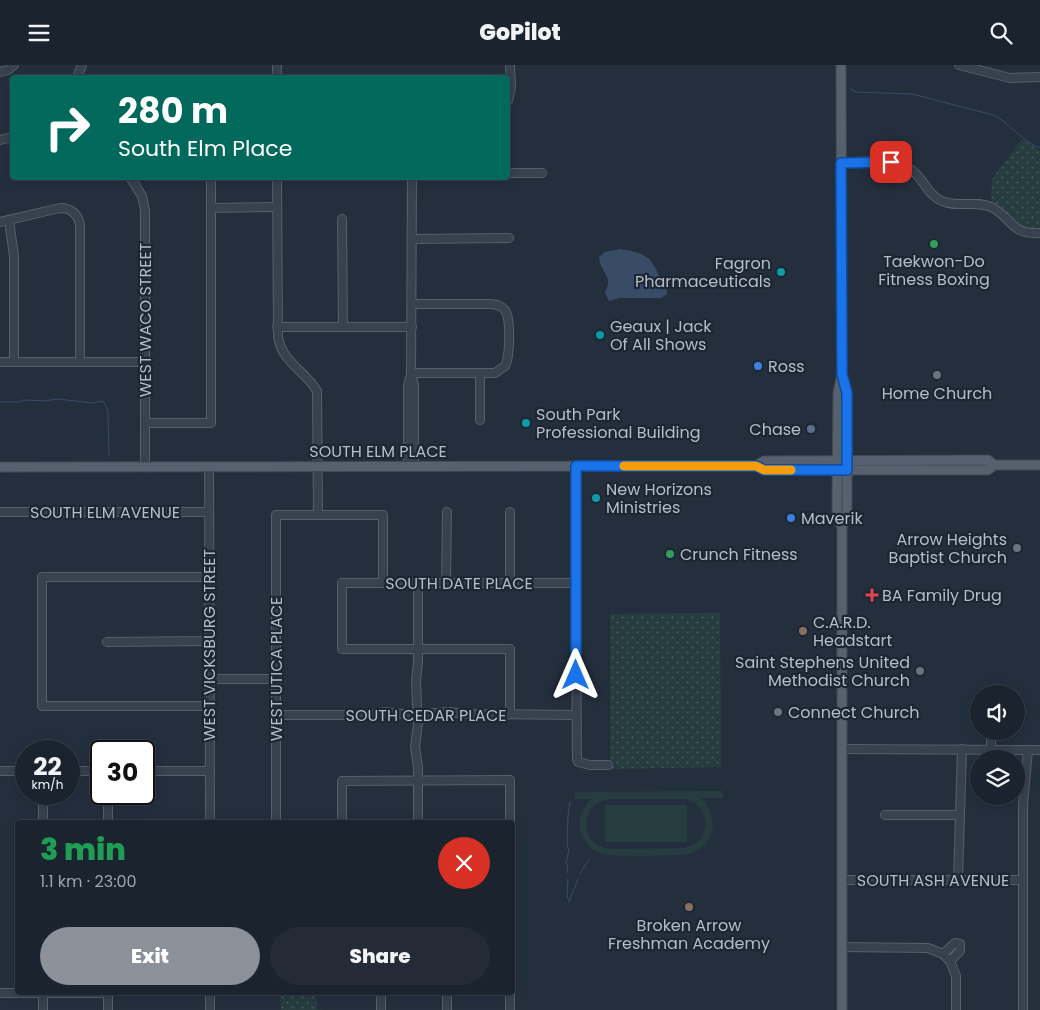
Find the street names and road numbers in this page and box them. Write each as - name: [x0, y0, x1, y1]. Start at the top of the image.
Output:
- street label: WEST WACO STREET: [134, 242, 157, 397]
- street label: SOUTH ELM PLACE: [309, 440, 447, 463]
- street label: SOUTH ELM AVENUE: [30, 501, 180, 524]
- street label: WEST VICKSBURG STREET: [198, 549, 221, 741]
- street label: SOUTH DATE PLACE: [385, 572, 533, 595]
- street label: WEST UTICA PLACE: [265, 597, 288, 741]
- street label: SOUTH CEDAR PLACE: [346, 704, 506, 727]
- street label: SOUTH ASH AVENUE: [857, 869, 1009, 892]

